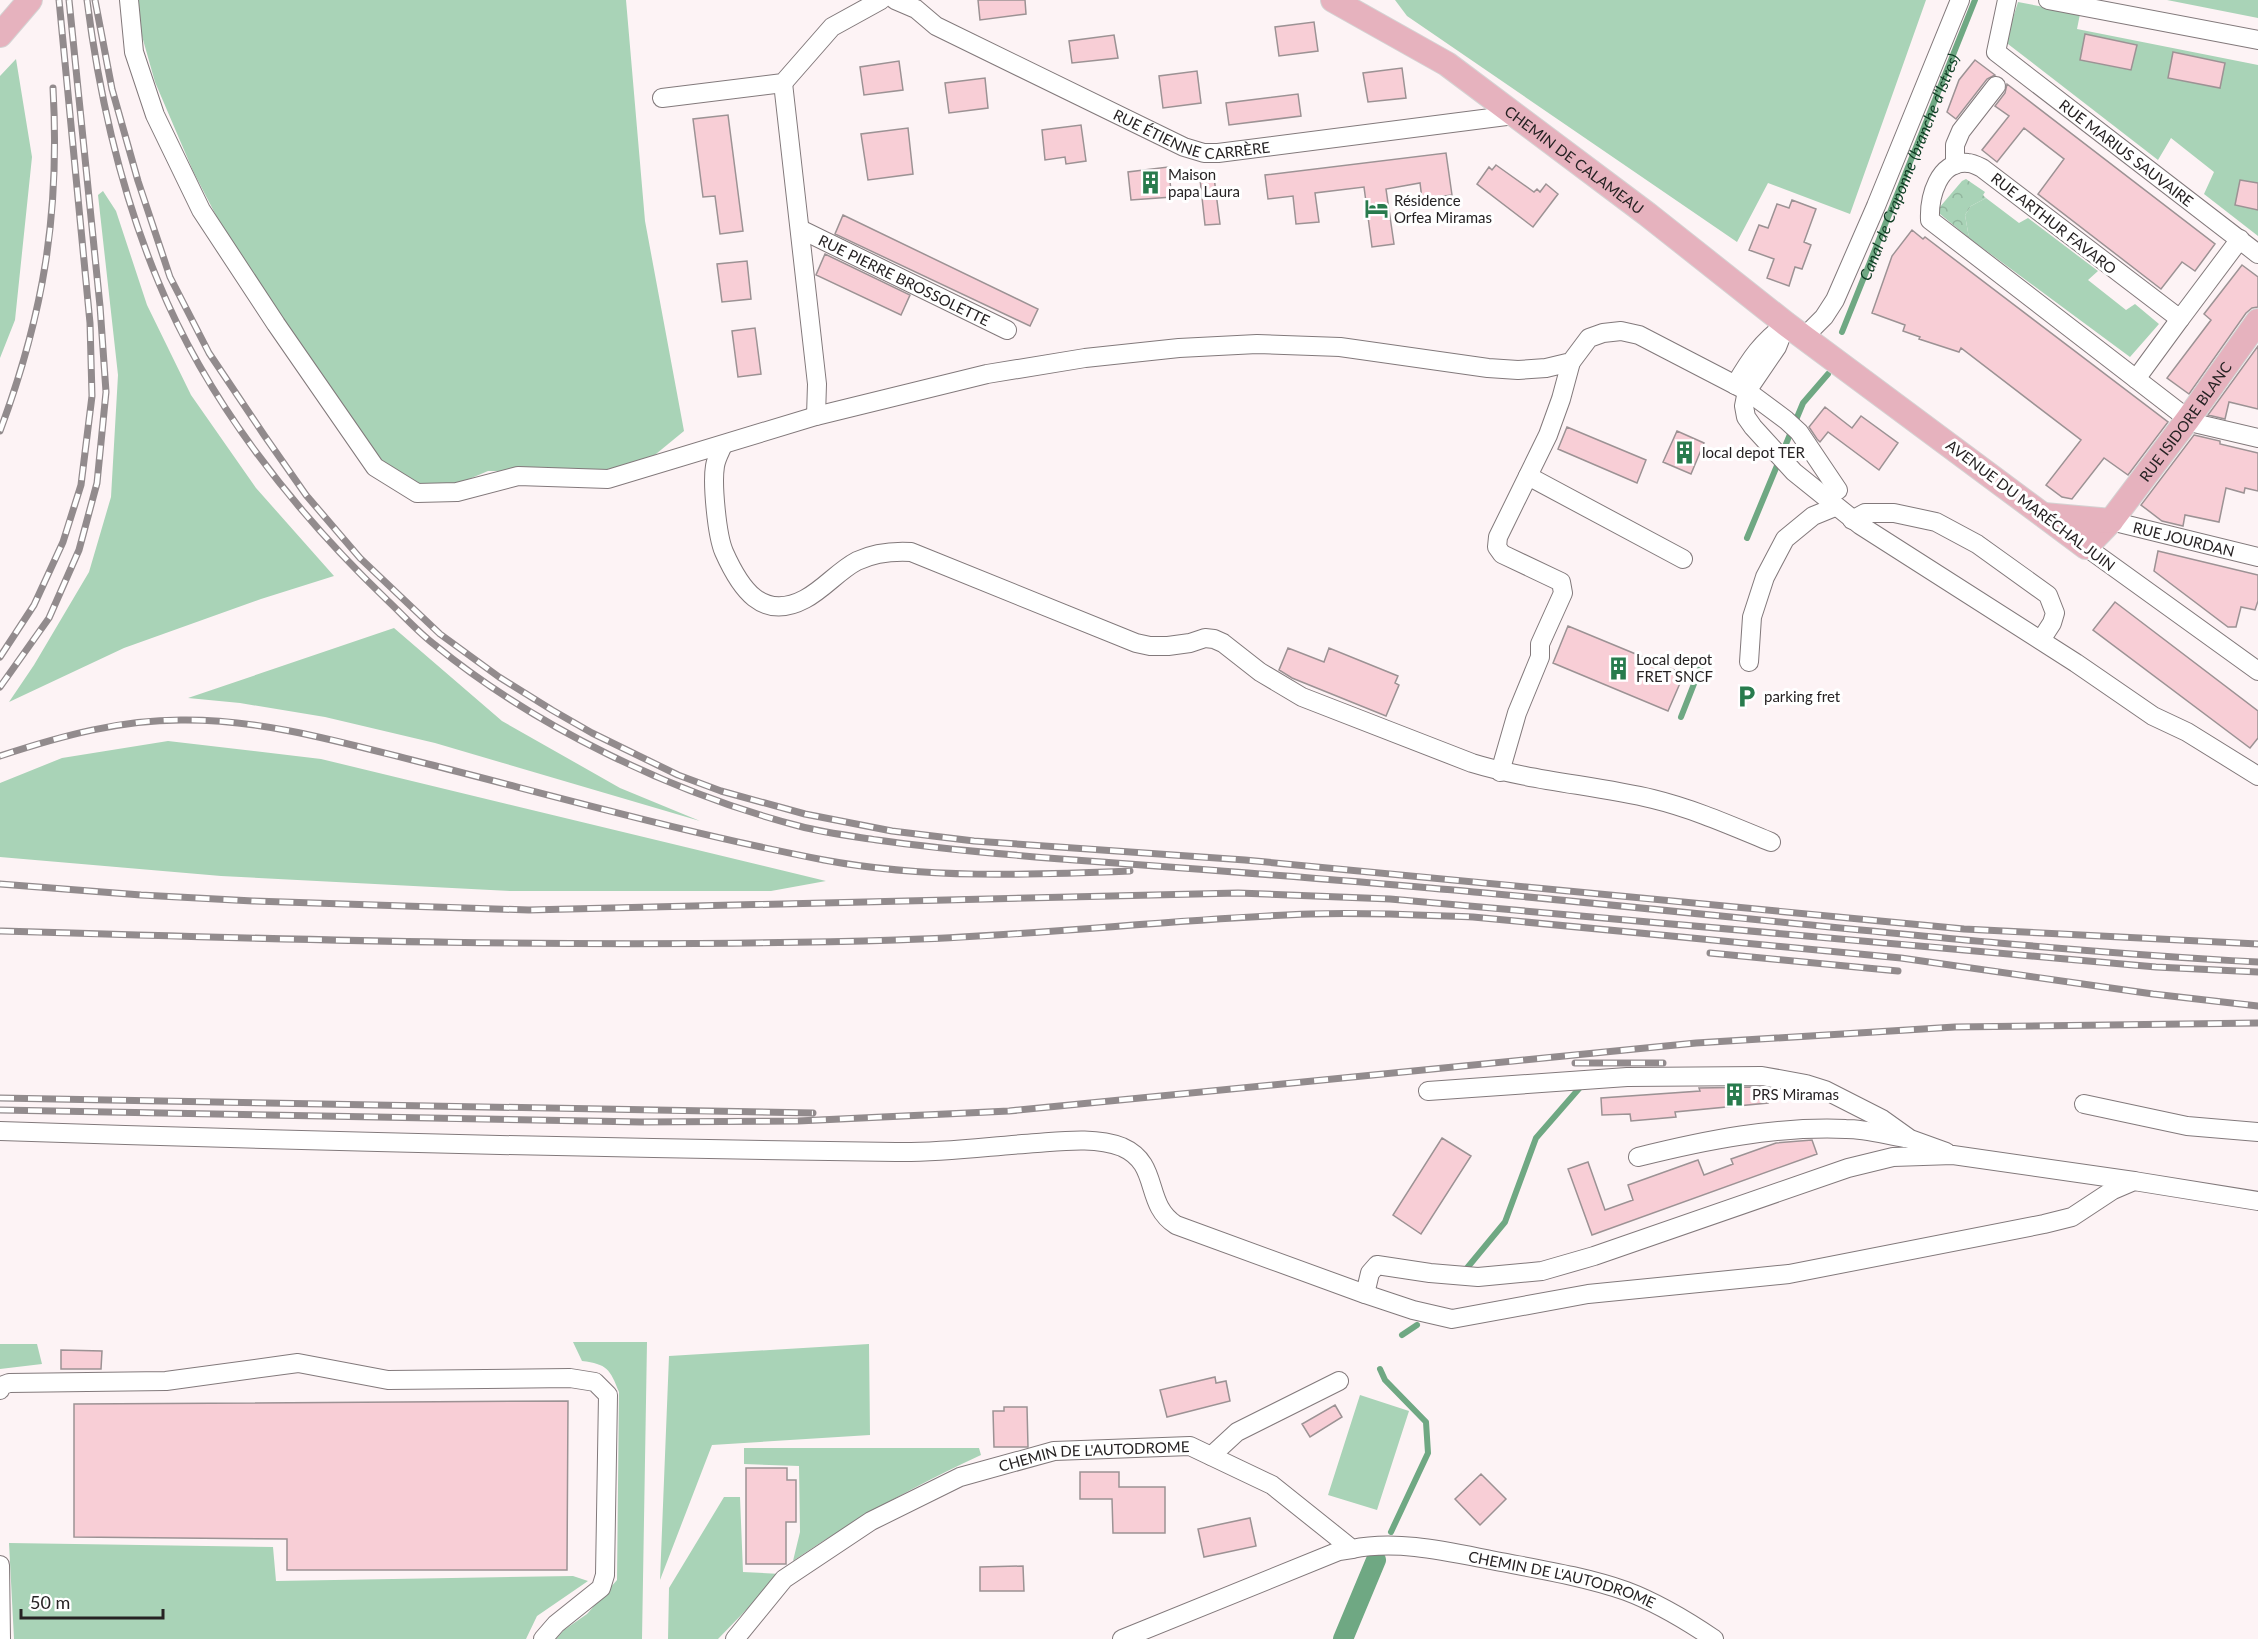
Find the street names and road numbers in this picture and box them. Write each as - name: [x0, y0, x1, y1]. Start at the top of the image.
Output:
- street label: RUE MARIUS SAUVAIRE: [2056, 95, 2197, 210]
- street label: CHEMIN DE CALAMEAU: [1501, 102, 1647, 218]
- street label: RUE ÉTIENNE CARRÈRE: [1111, 105, 1271, 162]
- street label: RUE ARTHUR FAVARO: [1988, 169, 2120, 277]
- street label: RUE PIERRE BROSSOLETTE: [816, 231, 993, 329]
- street label: RUE ISIDORE BLANC: [2135, 358, 2235, 485]
- street label: AVENUE DU MARÉCHAL JUIN: [1943, 436, 2119, 574]
- street label: RUE JOURDAN: [2131, 518, 2237, 560]
- street label: CHEMIN DE L'AUTODROME: [996, 1437, 1190, 1475]
- street label: CHEMIN DE L'AUTODROME: [1467, 1547, 1658, 1612]

